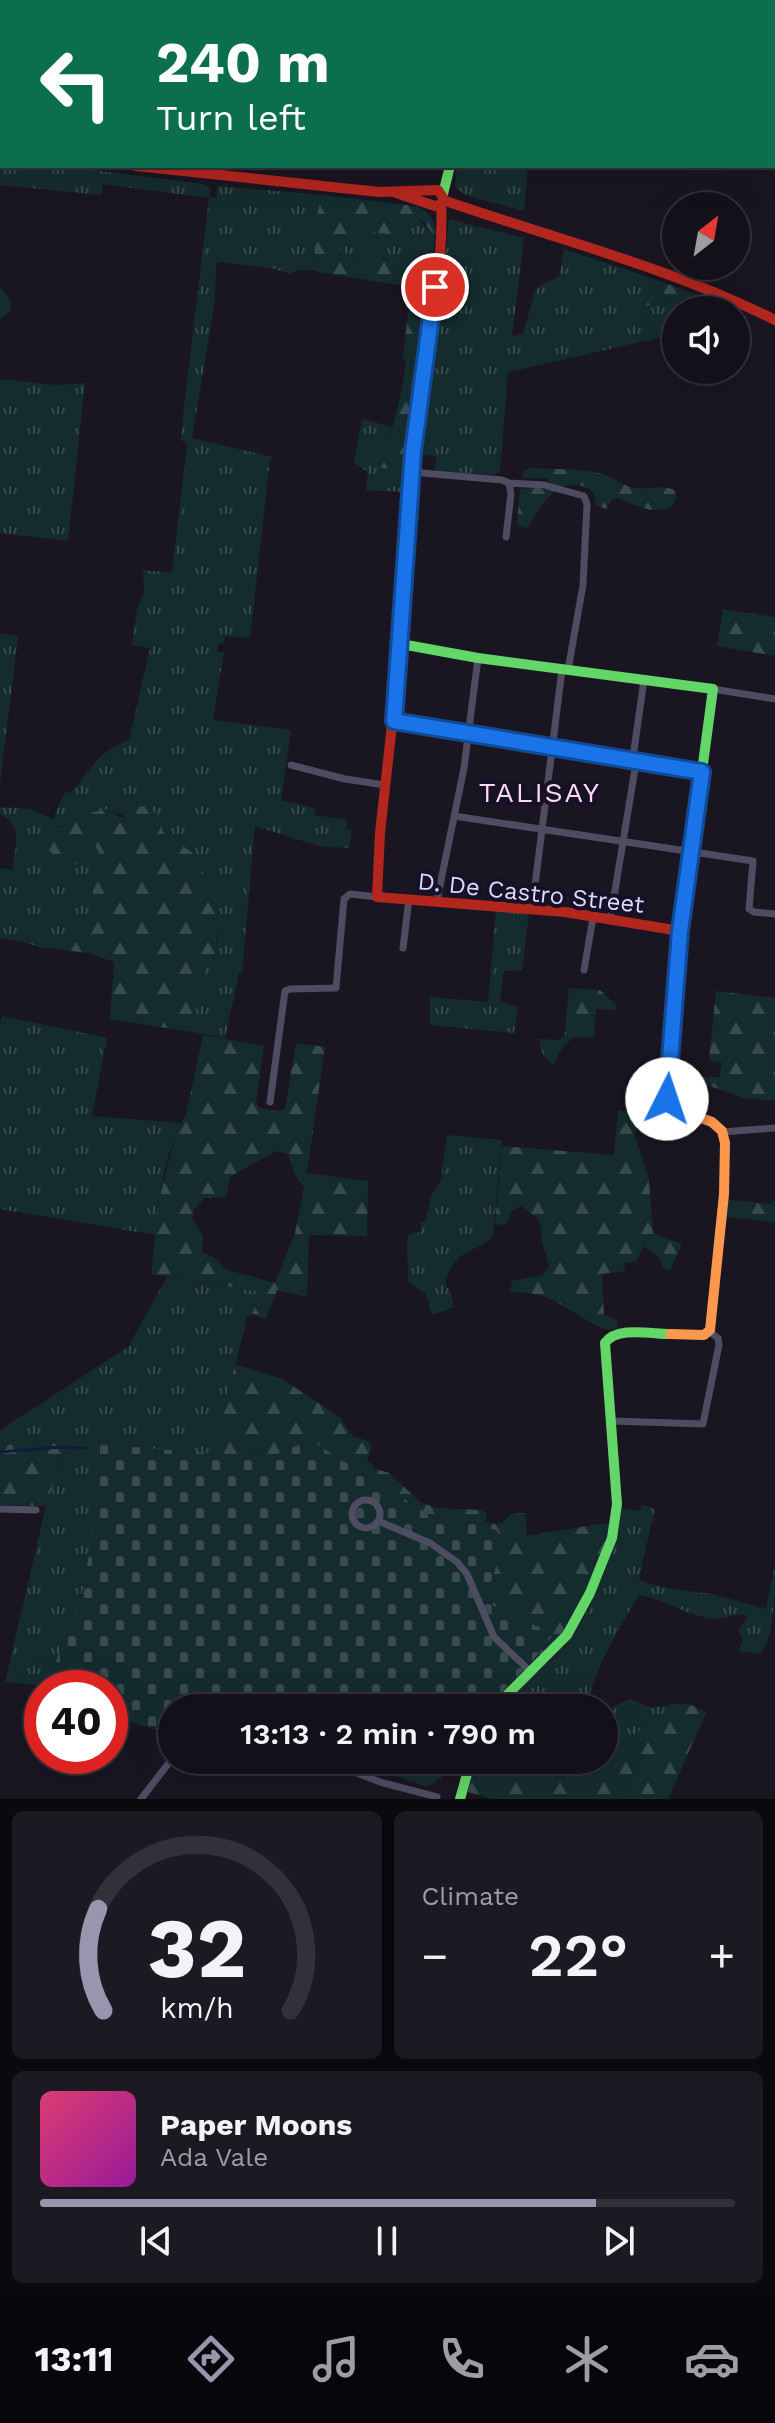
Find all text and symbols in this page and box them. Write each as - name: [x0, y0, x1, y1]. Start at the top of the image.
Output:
- text: 240 m: [156, 30, 330, 96]
- icon: left: [24, 32, 128, 136]
- text: Turn left: [156, 97, 306, 139]
- north arrow: [662, 192, 750, 280]
- map controls: [662, 192, 750, 384]
- pin: [401, 253, 469, 321]
- icon: arrive: [413, 265, 457, 309]
- button: sound: [662, 296, 750, 384]
- district label: TALISAY: [479, 776, 601, 809]
- street label: D. De Castro Street: [416, 867, 646, 919]
- position arrow: [625, 1057, 709, 1141]
- speed limit sign: 40: [24, 1670, 128, 1774]
- text: 13:13 · 2 min · 790 m: [240, 1716, 536, 1751]
- text: Climate: [422, 1881, 519, 1911]
- text: 32: [147, 1900, 246, 1997]
- text: 22°: [528, 1920, 628, 1991]
- text: −: [422, 1930, 448, 1982]
- text: +: [708, 1930, 735, 1982]
- text: km/h: [160, 1991, 234, 2025]
- text: Paper Moons: [160, 2107, 352, 2142]
- text: Ada Vale: [160, 2142, 268, 2172]
- icon: previous: [134, 2219, 178, 2263]
- icon: pause: [365, 2219, 409, 2263]
- icon: next: [597, 2219, 641, 2263]
- icon: directions: [183, 2331, 239, 2387]
- icon: music: [308, 2331, 364, 2387]
- icon: phone: [434, 2331, 490, 2387]
- icon: climate: [559, 2331, 615, 2387]
- icon: car: [684, 2331, 740, 2387]
- text: 13:11: [35, 2338, 113, 2380]

